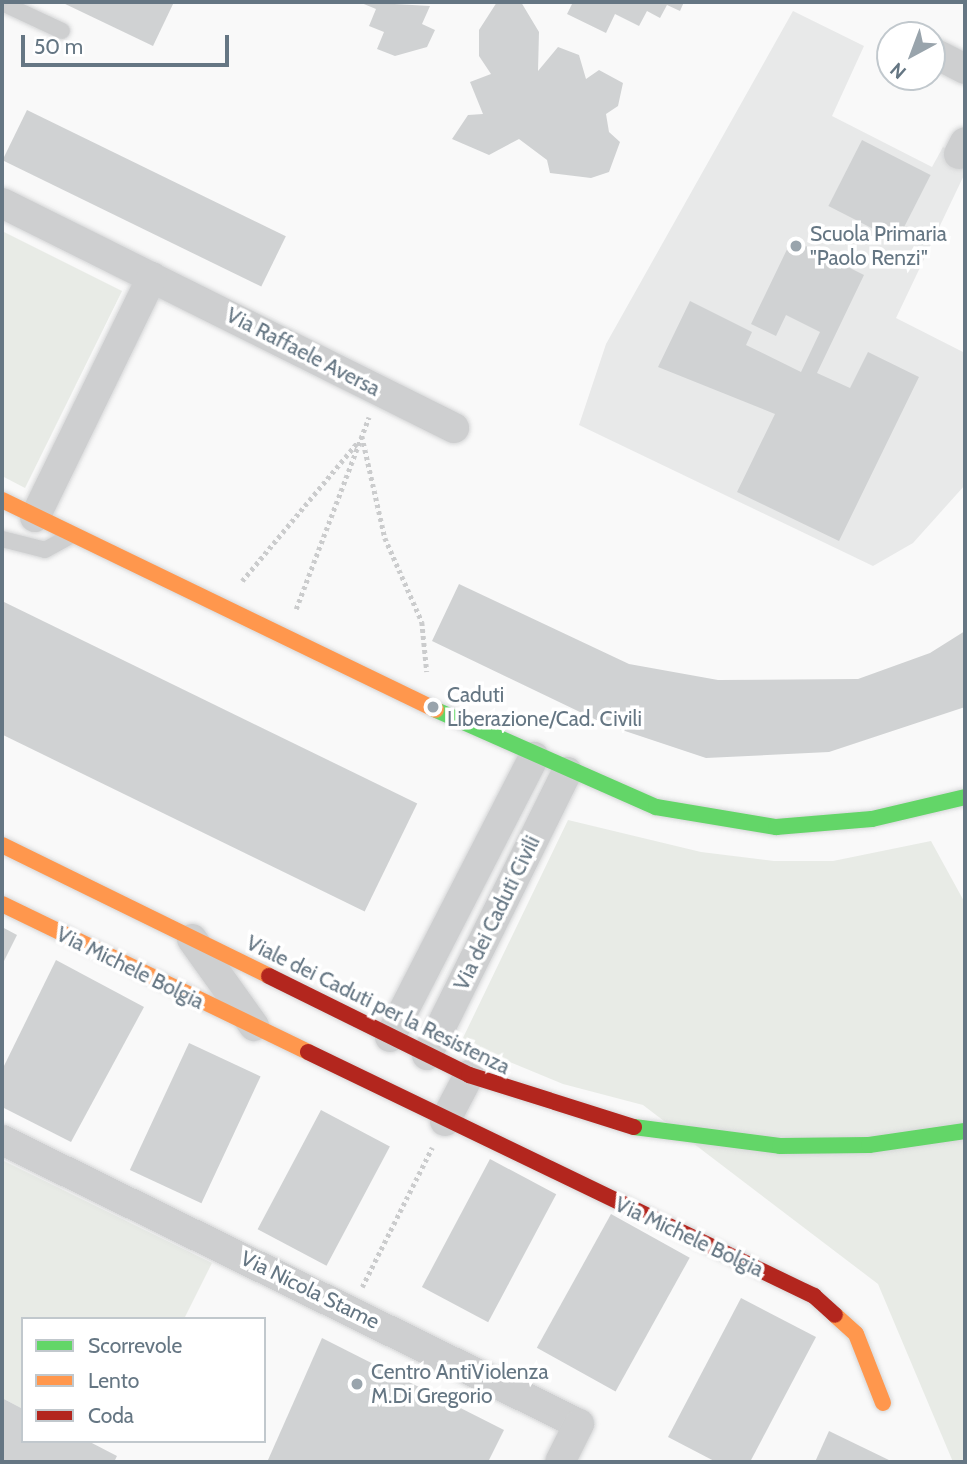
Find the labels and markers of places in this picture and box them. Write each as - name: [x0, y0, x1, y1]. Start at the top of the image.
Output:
- place label: Scuola Primaria "Paolo Renzi": [810, 221, 947, 271]
- marker: Scuola Primaria "Paolo Renzi": [788, 238, 804, 254]
- place label: Caduti Liberazione/Cad. Civili: [447, 682, 642, 732]
- marker: Caduti Liberazione/Cad. Civili: [425, 699, 441, 715]
- place label: Centro AntiViolenza M.Di Gregorio: [371, 1359, 549, 1409]
- marker: Centro AntiViolenza M.Di Gregorio: [349, 1376, 365, 1392]

